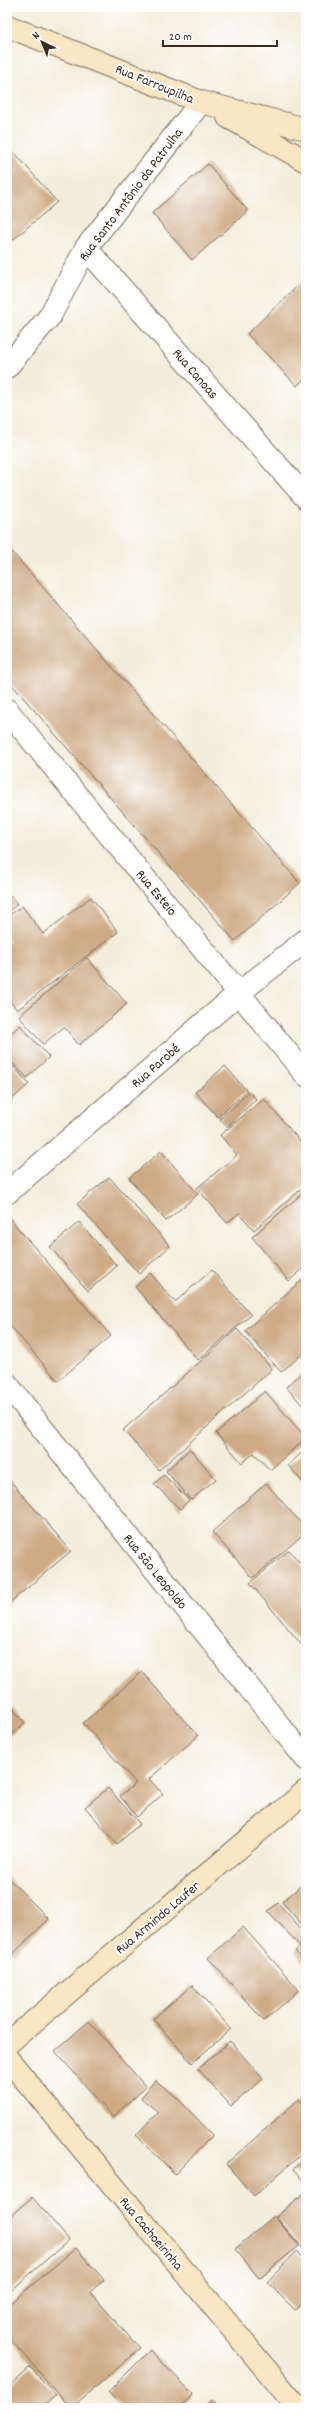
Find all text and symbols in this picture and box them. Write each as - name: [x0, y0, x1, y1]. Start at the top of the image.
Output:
- north arrow: [22, 22, 62, 62]
- scale bar: [163, 22, 277, 48]
- text: N: [29, 28, 44, 44]
- text: 20 m: [169, 29, 192, 46]
- street label: Rua Farroupilha: [112, 60, 197, 110]
- street label: Rua Santo Antônio da Patrulha: [75, 124, 189, 266]
- street label: Rua Canoas: [167, 345, 222, 404]
- street label: Rua Esteio: [130, 866, 181, 921]
- street label: Rua Parobé: [127, 1040, 185, 1093]
- street label: Rua São Leopoldo: [118, 1530, 191, 1614]
- street label: Rua Armindo Laufer: [112, 1877, 205, 1960]
- street label: Rua Cachoeirinha: [114, 2193, 187, 2276]

